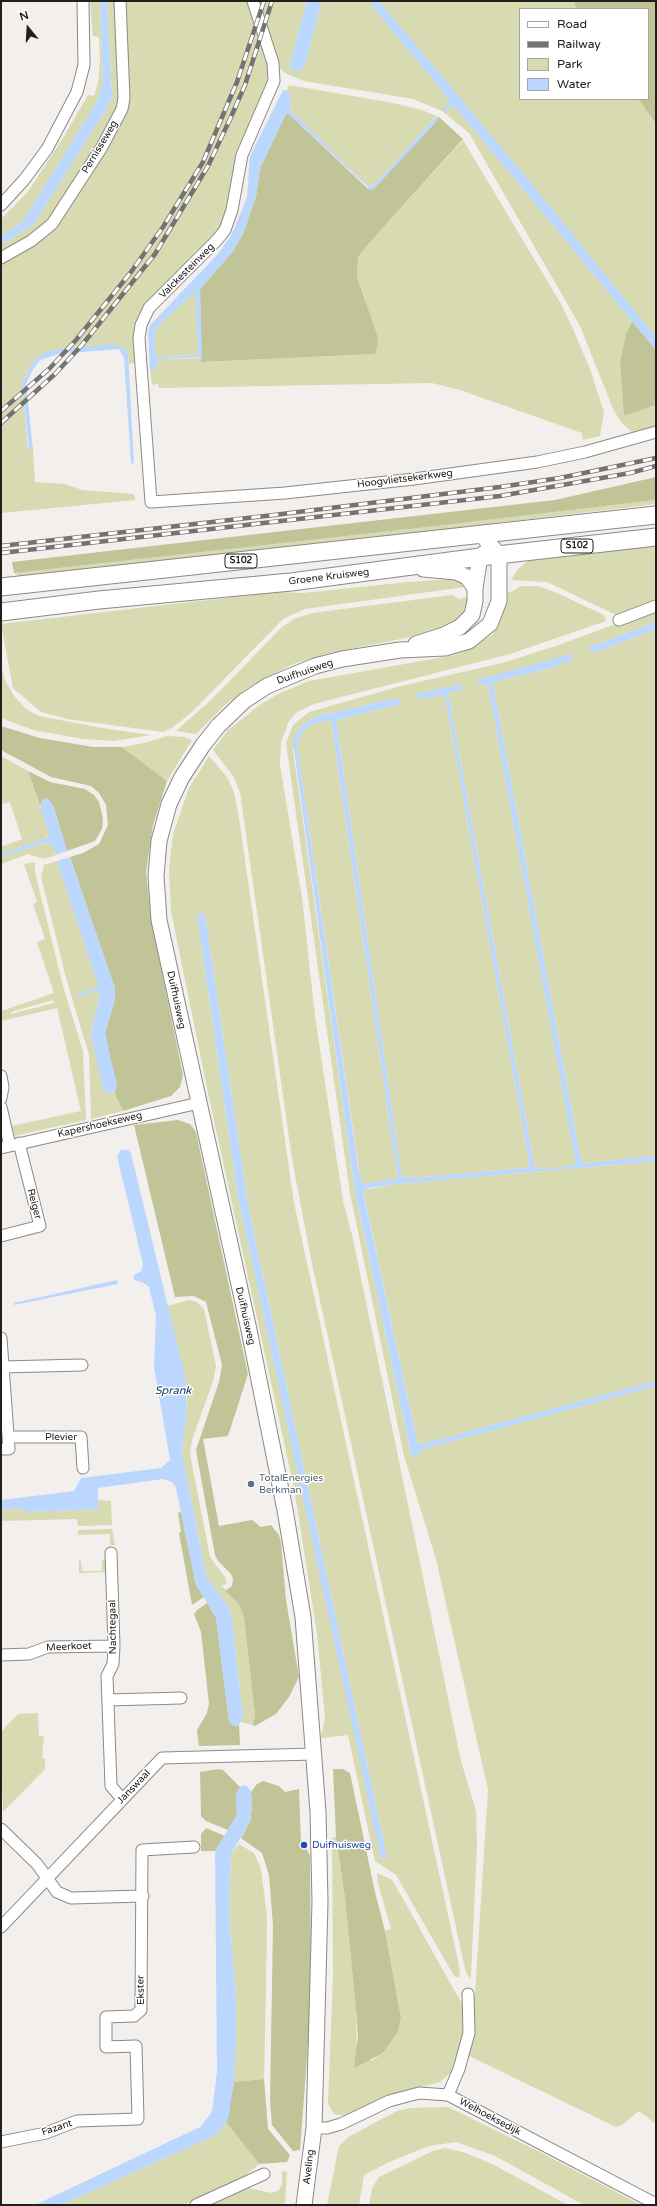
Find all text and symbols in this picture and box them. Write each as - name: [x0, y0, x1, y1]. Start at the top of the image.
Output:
- north arrow: [8, 8, 48, 48]
- legend: [519, 8, 649, 100]
- text: N: [18, 9, 30, 24]
- text: Road: [557, 17, 587, 31]
- text: Railway: [557, 37, 601, 51]
- text: Park: [557, 57, 583, 71]
- text: Water: [557, 77, 591, 91]
- street label: Pernisseweg: [79, 118, 121, 176]
- street label: Valckesteinweg: [157, 241, 217, 301]
- street label: Hoogvlietsekerkweg: [357, 467, 453, 491]
- road number: S102: [561, 539, 593, 553]
- road number: S102: [225, 554, 257, 568]
- street label: Groene Kruisweg: [288, 566, 370, 588]
- street label: Duifhuisweg: [275, 657, 335, 687]
- street label: Duifhuisweg: [164, 970, 188, 1030]
- street label: Kapershoekseweg: [57, 1109, 143, 1141]
- street label: Reiger: [24, 1187, 44, 1221]
- street label: Duifhuisweg: [233, 1286, 257, 1346]
- water label: Sprank: [155, 1384, 191, 1398]
- street label: Plevier: [45, 1431, 77, 1443]
- place label: TotalEnergies Berkman: [259, 1472, 323, 1496]
- marker: TotalEnergies Berkman: [246, 1479, 256, 1489]
- street label: Nachtegaal: [107, 1600, 119, 1654]
- street label: Meerkoet: [46, 1640, 92, 1654]
- street label: Janswaal: [115, 1767, 153, 1807]
- place label: Duifhuisweg: [312, 1839, 371, 1851]
- marker: Duifhuisweg: [299, 1840, 309, 1850]
- street label: Ekster: [135, 1975, 147, 2005]
- street label: Welhoeksedijk: [457, 2096, 523, 2138]
- street label: Fazant: [40, 2117, 74, 2139]
- street label: Aveling: [301, 2149, 317, 2185]

